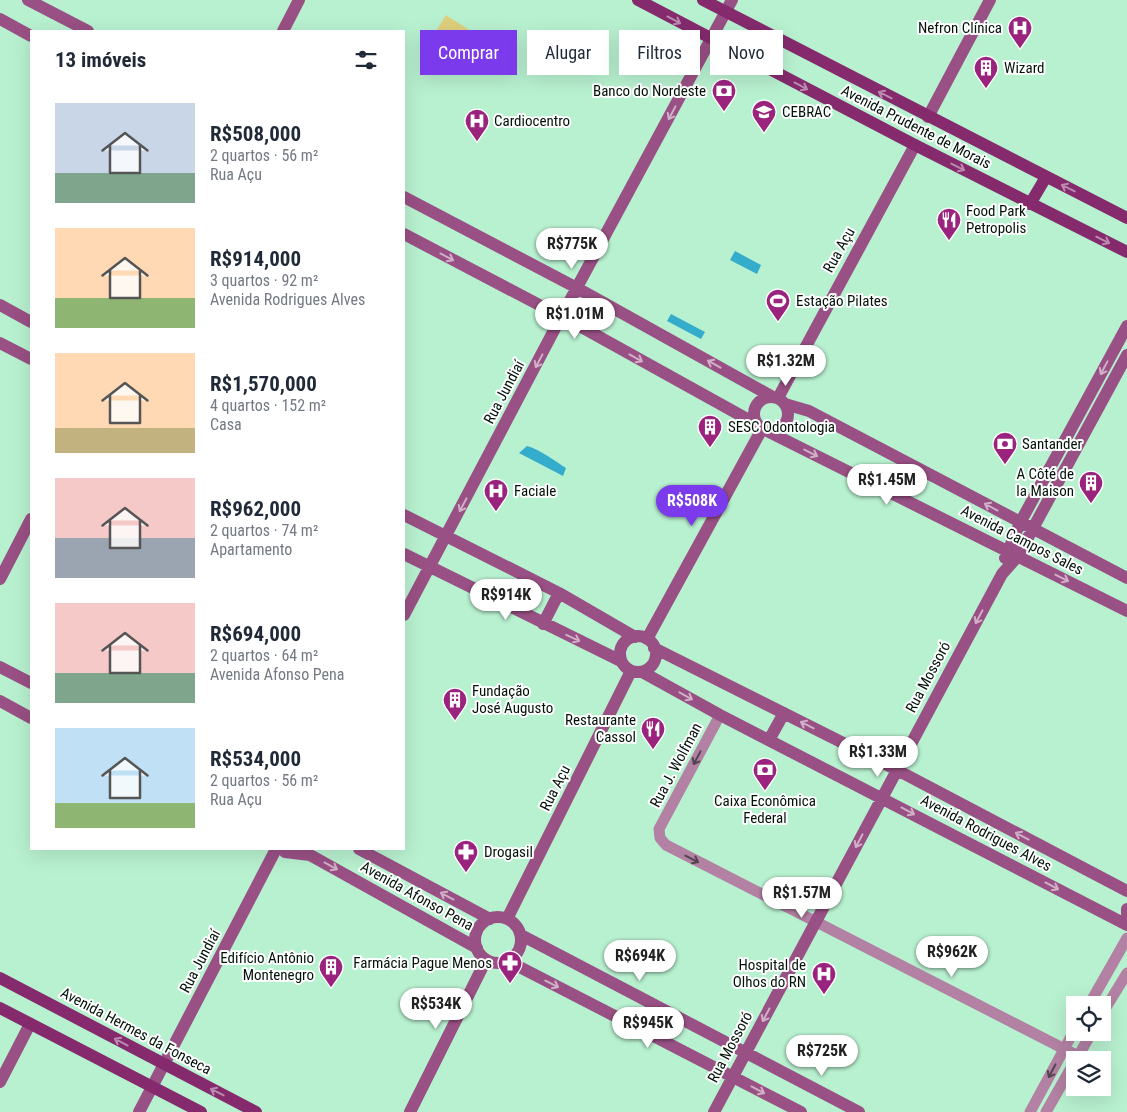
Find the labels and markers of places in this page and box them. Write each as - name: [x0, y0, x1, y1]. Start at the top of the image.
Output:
- hospital icon: Nefron Clínica: [1007, 15, 1033, 49]
- place label: Nefron Clínica: [918, 19, 1002, 37]
- building icon: Wizard: [973, 55, 999, 89]
- place label: Wizard: [1004, 59, 1045, 77]
- bank icon: Banco do Nordeste: [711, 78, 737, 112]
- place label: Banco do Nordeste: [593, 82, 706, 100]
- school or university icon: CEBRAC: [751, 99, 777, 133]
- place label: CEBRAC: [782, 103, 831, 121]
- hospital icon: Cardiocentro: [464, 108, 490, 142]
- place label: Cardiocentro: [494, 112, 570, 130]
- place label: Food Park Petropolis: [966, 202, 1026, 237]
- restaurant icon: Food Park Petropolis: [936, 207, 962, 241]
- pin: R$775K: [531, 228, 613, 270]
- sports icon: Estação Pilates: [765, 288, 791, 322]
- place label: Estação Pilates: [796, 292, 888, 310]
- pin: R$1.01M: [529, 298, 621, 340]
- pin: R$1.32M: [740, 344, 832, 387]
- building icon: SESC Odontologia: [697, 414, 723, 448]
- place label: SESC Odontologia: [728, 418, 835, 436]
- bank icon: Santander: [992, 431, 1018, 465]
- place label: Santander: [1022, 435, 1083, 453]
- pin: R$1.45M: [841, 464, 933, 506]
- place label: A Côté de la Maison: [1016, 465, 1074, 500]
- building icon: A Côté de la Maison: [1078, 470, 1104, 504]
- hospital icon: Faciale: [483, 478, 509, 512]
- place label: Faciale: [514, 482, 556, 500]
- pin: R$508K: [651, 484, 733, 527]
- pin: R$914K: [465, 578, 547, 621]
- place label: Fundação José Augusto: [472, 682, 553, 717]
- building icon: Fundação José Augusto: [442, 687, 468, 721]
- place label: Restaurante Cassol: [565, 711, 636, 746]
- restaurant icon: Restaurante Cassol: [640, 716, 666, 750]
- pin: R$1.33M: [832, 736, 924, 778]
- bank icon: Caixa Econômica Federal: [752, 757, 778, 791]
- place label: Caixa Econômica Federal: [714, 792, 816, 827]
- pharmacy icon: Drogasil: [453, 839, 479, 873]
- place label: Drogasil: [484, 843, 533, 861]
- pin: R$1.57M: [756, 876, 848, 919]
- pin: R$962K: [911, 936, 993, 978]
- pin: R$694K: [599, 940, 681, 982]
- place label: Edifício Antônio Montenegro: [220, 949, 314, 984]
- pharmacy icon: Farmácia Pague Menos: [497, 950, 523, 984]
- building icon: Edifício Antônio Montenegro: [318, 954, 344, 988]
- place label: Farmácia Pague Menos: [353, 954, 492, 972]
- place label: Hospital de Olhos do RN: [733, 956, 806, 991]
- hospital icon: Hospital de Olhos do RN: [811, 961, 837, 995]
- pin: R$534K: [395, 988, 477, 1030]
- pin: R$945K: [607, 1006, 689, 1049]
- pin: R$725K: [781, 1034, 863, 1077]

